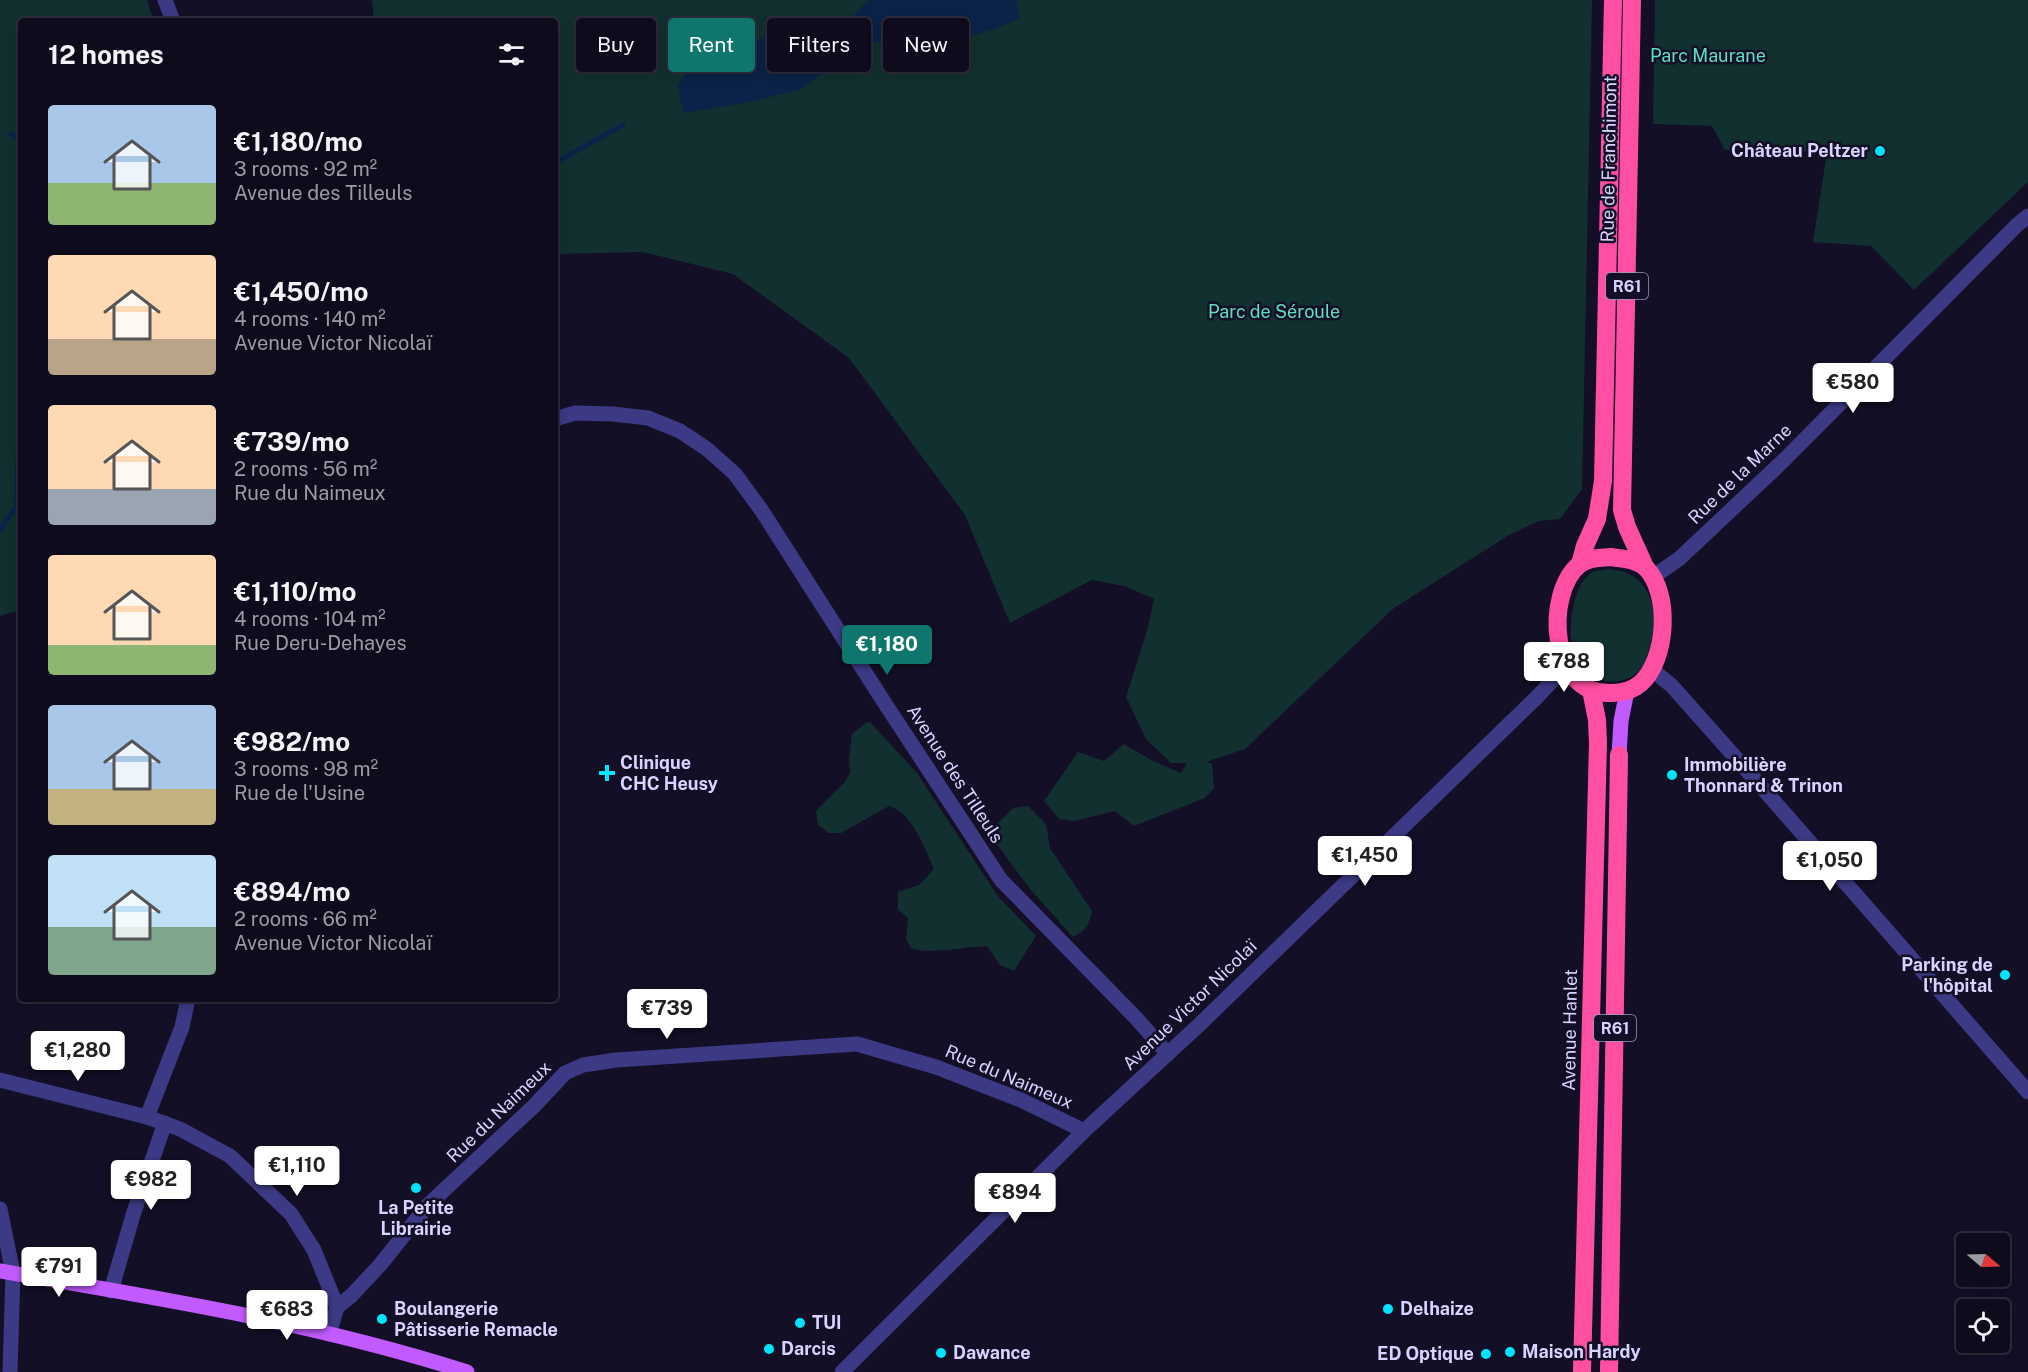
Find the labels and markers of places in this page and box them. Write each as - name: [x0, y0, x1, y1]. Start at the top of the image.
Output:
- place label: Château Peltzer: [1731, 140, 1869, 161]
- marker: Château Peltzer: [1873, 144, 1887, 158]
- pin: €580: [1817, 363, 1889, 414]
- pin: €1,180: [838, 625, 936, 676]
- pin: €788: [1528, 642, 1600, 693]
- place label: Clinique CHC Heusy: [620, 752, 718, 794]
- place label: Immobilière Thonnard & Trinon: [1684, 754, 1843, 796]
- marker: Clinique CHC Heusy: [598, 764, 616, 782]
- marker: Immobilière Thonnard & Trinon: [1665, 768, 1679, 782]
- pin: €1,450: [1316, 836, 1414, 887]
- pin: €1,050: [1781, 841, 1879, 892]
- place label: Parking de l'hôpital: [1901, 954, 1993, 996]
- marker: Parking de l'hôpital: [1998, 968, 2012, 982]
- pin: €739: [631, 989, 703, 1040]
- pin: €1,280: [29, 1031, 127, 1082]
- pin: €1,110: [248, 1146, 346, 1197]
- pin: €982: [115, 1160, 187, 1211]
- pin: €894: [979, 1173, 1051, 1224]
- marker: La Petite Librairie: [409, 1181, 423, 1195]
- place label: La Petite Librairie: [378, 1197, 454, 1239]
- pin: €791: [23, 1247, 95, 1298]
- pin: €683: [251, 1290, 323, 1341]
- place label: Boulangerie Pâtisserie Remacle: [394, 1298, 558, 1340]
- place label: Delhaize: [1400, 1298, 1474, 1319]
- marker: Delhaize: [1381, 1302, 1395, 1316]
- marker: Boulangerie Pâtisserie Remacle: [375, 1312, 389, 1326]
- place label: TUI: [812, 1312, 842, 1333]
- marker: TUI: [793, 1316, 807, 1330]
- place label: Darcis: [781, 1338, 836, 1359]
- place label: Maison Hardy: [1522, 1341, 1641, 1362]
- marker: Darcis: [762, 1342, 776, 1356]
- place label: Dawance: [953, 1342, 1031, 1363]
- place label: ED Optique: [1377, 1343, 1474, 1364]
- marker: Maison Hardy: [1503, 1345, 1517, 1359]
- marker: Dawance: [934, 1346, 948, 1360]
- marker: ED Optique: [1479, 1347, 1493, 1361]

